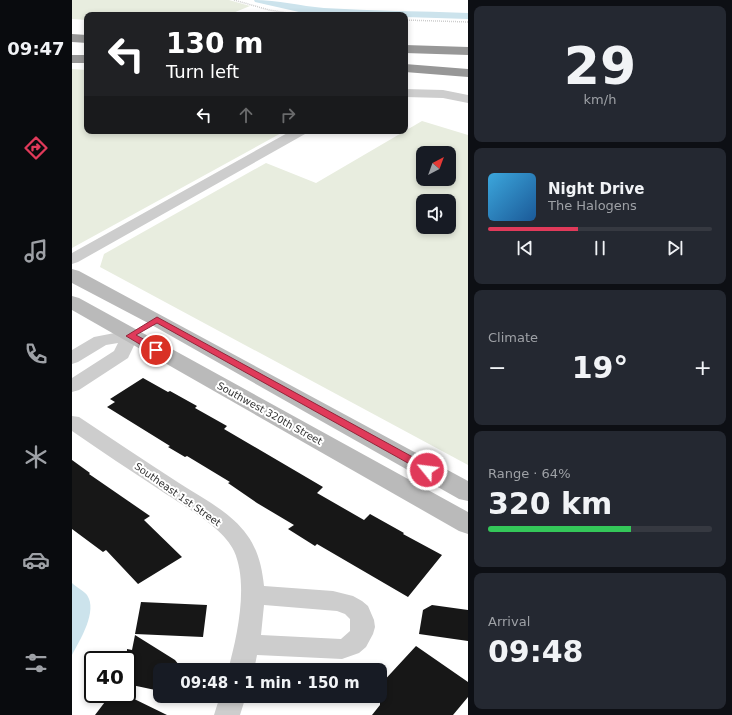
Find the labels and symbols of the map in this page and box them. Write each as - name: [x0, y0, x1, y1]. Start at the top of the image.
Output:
- north arrow: [416, 146, 456, 186]
- pin: [139, 333, 173, 367]
- street label: Southwest 320th Street: [215, 380, 324, 447]
- position arrow: [406, 449, 448, 491]
- street label: Southeast 1st Street: [132, 460, 223, 528]
- speed limit sign: 40: [84, 651, 136, 703]

